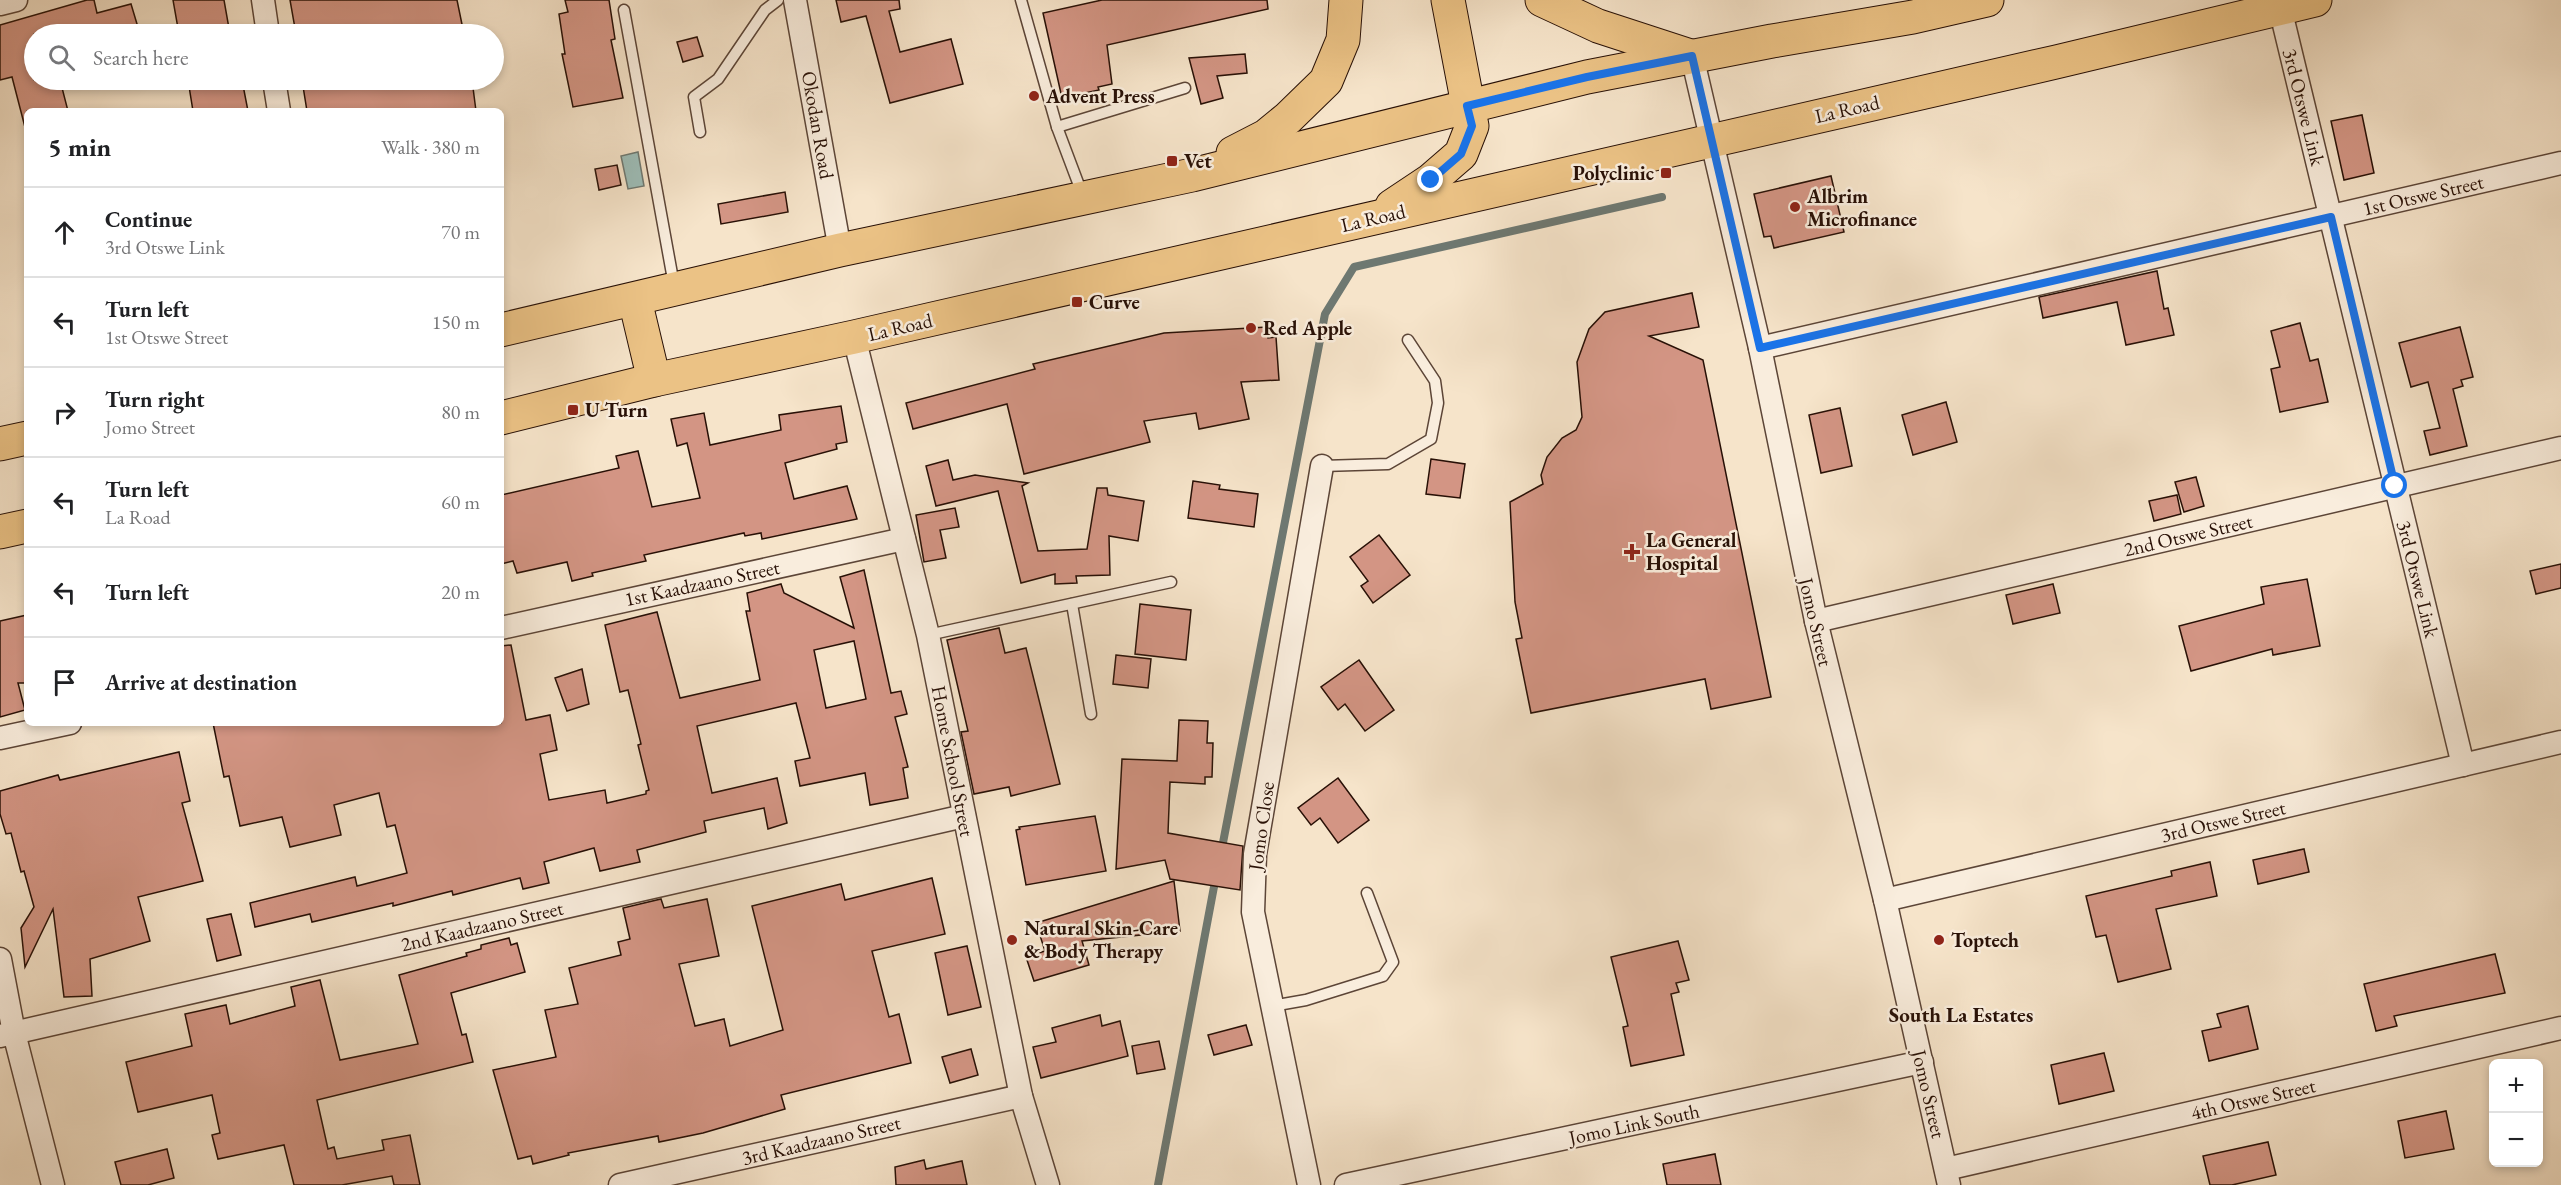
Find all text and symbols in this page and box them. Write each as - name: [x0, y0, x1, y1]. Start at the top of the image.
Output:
- search box: [24, 24, 504, 90]
- icon: search: [45, 41, 78, 74]
- text: Search here: [93, 43, 188, 72]
- street label: 3rd Otswe Link: [2277, 46, 2331, 169]
- street label: Okodan Road: [796, 69, 840, 182]
- place label: Advent Press: [1045, 83, 1155, 109]
- marker: Advent Press: [1027, 89, 1041, 103]
- street label: La Road: [1812, 89, 1883, 129]
- text: 5 min: [48, 130, 111, 164]
- text: Walk · 380 m: [381, 134, 480, 160]
- place label: Vet: [1184, 148, 1212, 174]
- marker: Vet: [1165, 154, 1179, 168]
- place label: Polyclinic: [1573, 160, 1654, 186]
- route end: [1417, 166, 1443, 192]
- marker: Polyclinic: [1659, 166, 1673, 180]
- street label: 1st Otswe Street: [2360, 168, 2487, 222]
- place label: Albrim Microfinance: [1806, 183, 1917, 232]
- street label: La Road: [1338, 198, 1409, 238]
- marker: Albrim Microfinance: [1788, 200, 1802, 214]
- text: Continue: [105, 205, 192, 234]
- icon: ahead: [48, 216, 81, 249]
- text: 70 m: [441, 219, 480, 245]
- text: 3rd Otswe Link: [105, 234, 225, 260]
- place label: Curve: [1089, 289, 1140, 315]
- text: Turn left: [105, 295, 189, 324]
- marker: Curve: [1070, 295, 1084, 309]
- icon: left: [48, 306, 81, 339]
- street label: La Road: [865, 307, 936, 347]
- text: 150 m: [432, 309, 480, 335]
- place label: Red Apple: [1263, 315, 1352, 341]
- marker: Red Apple: [1244, 321, 1258, 335]
- text: 1st Otswe Street: [105, 324, 228, 350]
- text: Turn right: [105, 385, 204, 414]
- icon: right: [48, 396, 81, 429]
- place label: U Turn: [585, 397, 648, 423]
- text: 80 m: [441, 399, 480, 425]
- marker: U Turn: [566, 403, 580, 417]
- text: Jomo Street: [105, 414, 195, 440]
- route start: [2381, 472, 2407, 498]
- text: Turn left: [105, 475, 189, 504]
- icon: left: [48, 486, 81, 519]
- text: 60 m: [441, 489, 480, 515]
- text: La Road: [105, 504, 171, 530]
- street label: 2nd Otswe Street: [2121, 507, 2256, 562]
- street label: 3rd Otswe Link: [2391, 518, 2445, 641]
- place label: La General Hospital: [1646, 527, 1737, 576]
- marker: La General Hospital: [1623, 543, 1641, 561]
- street label: 1st Kaadzaano Street: [622, 554, 783, 612]
- street label: Jomo Street: [1793, 573, 1839, 670]
- icon: left: [48, 576, 81, 609]
- text: Turn left: [105, 578, 189, 607]
- text: 20 m: [441, 579, 480, 605]
- icon: arrive: [48, 666, 81, 699]
- text: Arrive at destination: [105, 668, 297, 697]
- street label: Home School Street: [926, 683, 981, 839]
- street label: Jomo Close: [1242, 780, 1280, 874]
- street label: 3rd Otswe Street: [2158, 794, 2289, 848]
- street label: 2nd Kaadzaano Street: [398, 895, 566, 957]
- place label: Natural Skin-Care & Body Therapy: [1024, 915, 1178, 964]
- place label: Toptech: [1951, 927, 2019, 953]
- marker: Natural Skin-Care & Body Therapy: [1005, 933, 1019, 947]
- marker: Toptech: [1932, 933, 1946, 947]
- district label: South La Estates: [1889, 1001, 2033, 1028]
- street label: Jomo Street: [1906, 1045, 1952, 1142]
- map controls: [2489, 1059, 2543, 1167]
- button: +: [2489, 1059, 2543, 1113]
- street label: 4th Otswe Street: [2188, 1072, 2319, 1126]
- street label: Jomo Link South: [1564, 1097, 1702, 1151]
- street label: 3rd Kaadzaano Street: [739, 1109, 904, 1171]
- button: −: [2489, 1113, 2543, 1167]

